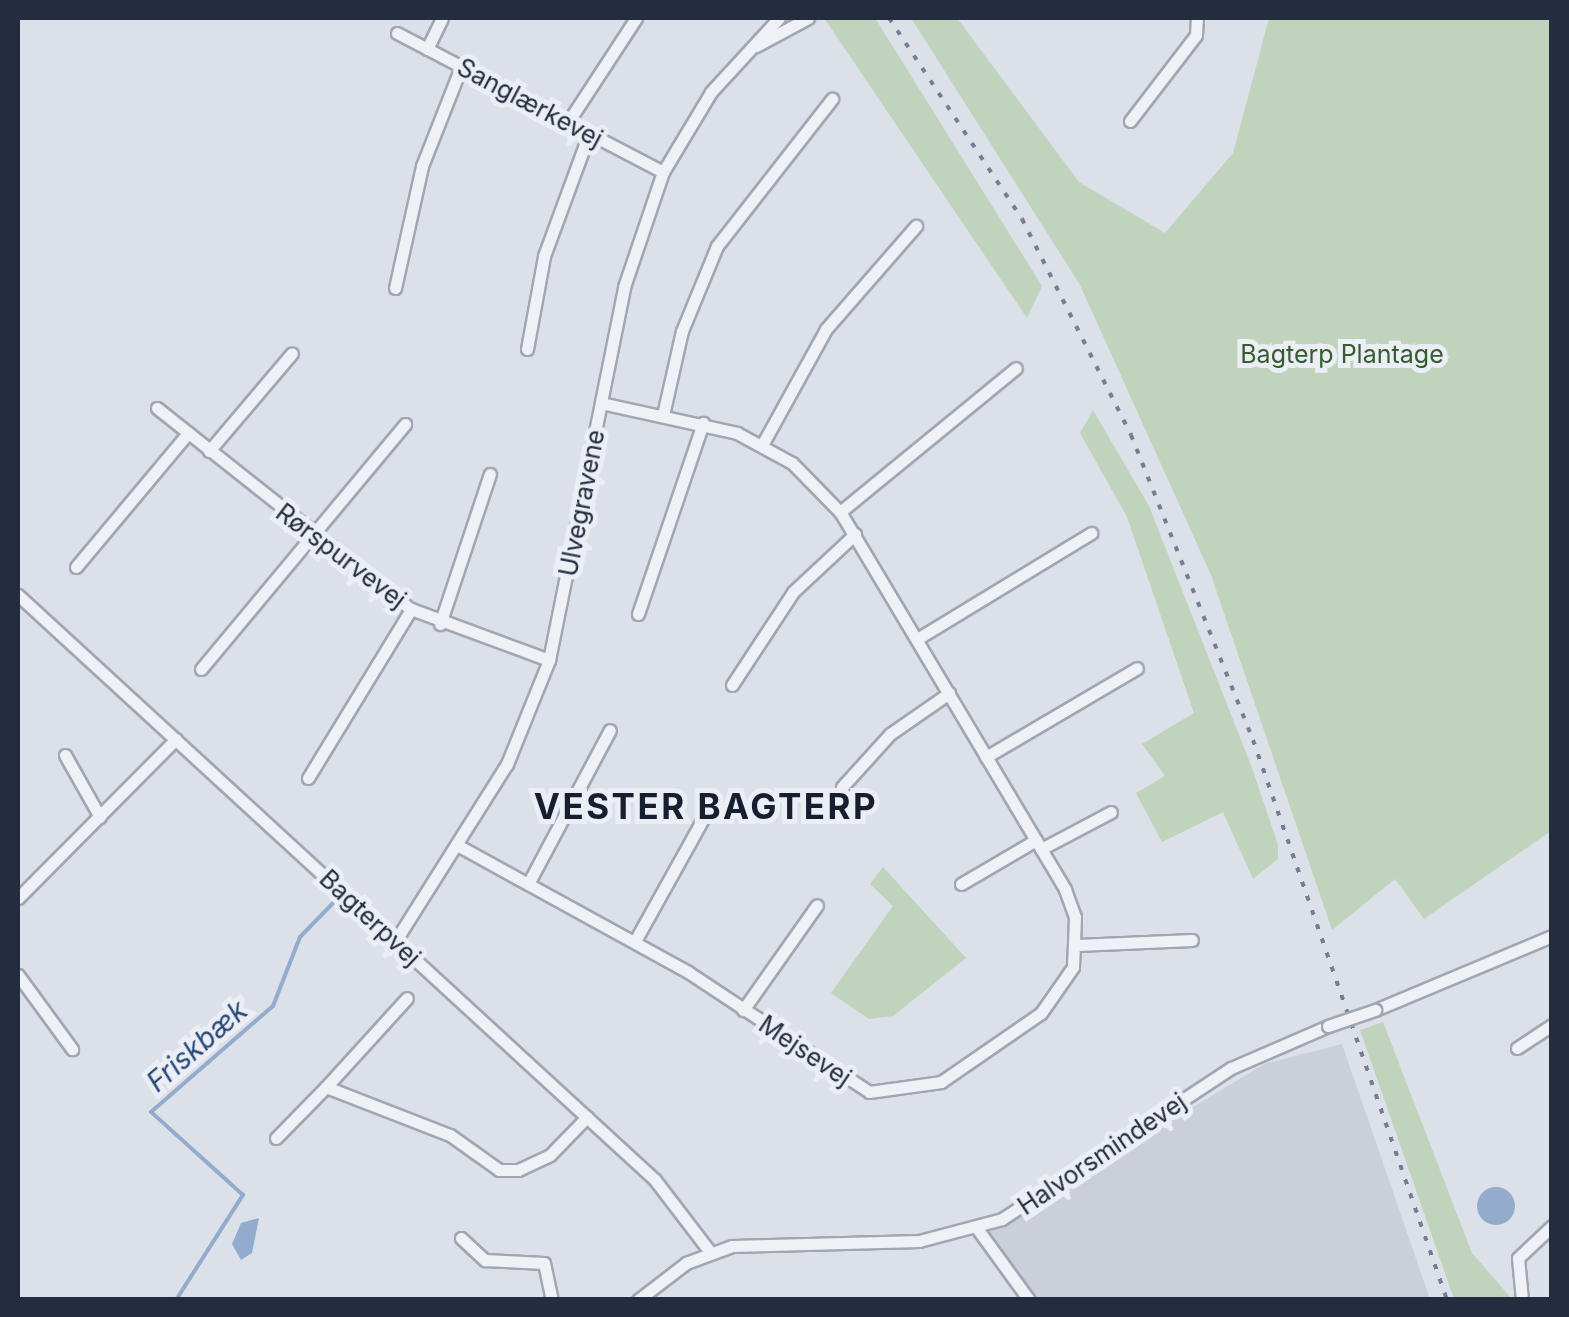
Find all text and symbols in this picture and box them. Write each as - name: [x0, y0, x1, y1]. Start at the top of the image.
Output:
- street label: Sanglærkevej: [452, 52, 608, 154]
- park label: Bagterp Plantage: [1240, 339, 1444, 369]
- street label: Ulvegravene: [553, 427, 611, 579]
- street label: Rørspurvevej: [270, 497, 412, 615]
- district label: VESTER BAGTERP: [534, 785, 878, 827]
- street label: Bagterpvej: [313, 864, 427, 972]
- water label: Friskbæk: [140, 993, 254, 1099]
- street label: Mejsevej: [753, 1009, 857, 1093]
- street label: Halvorsmindevej: [1012, 1087, 1192, 1221]

